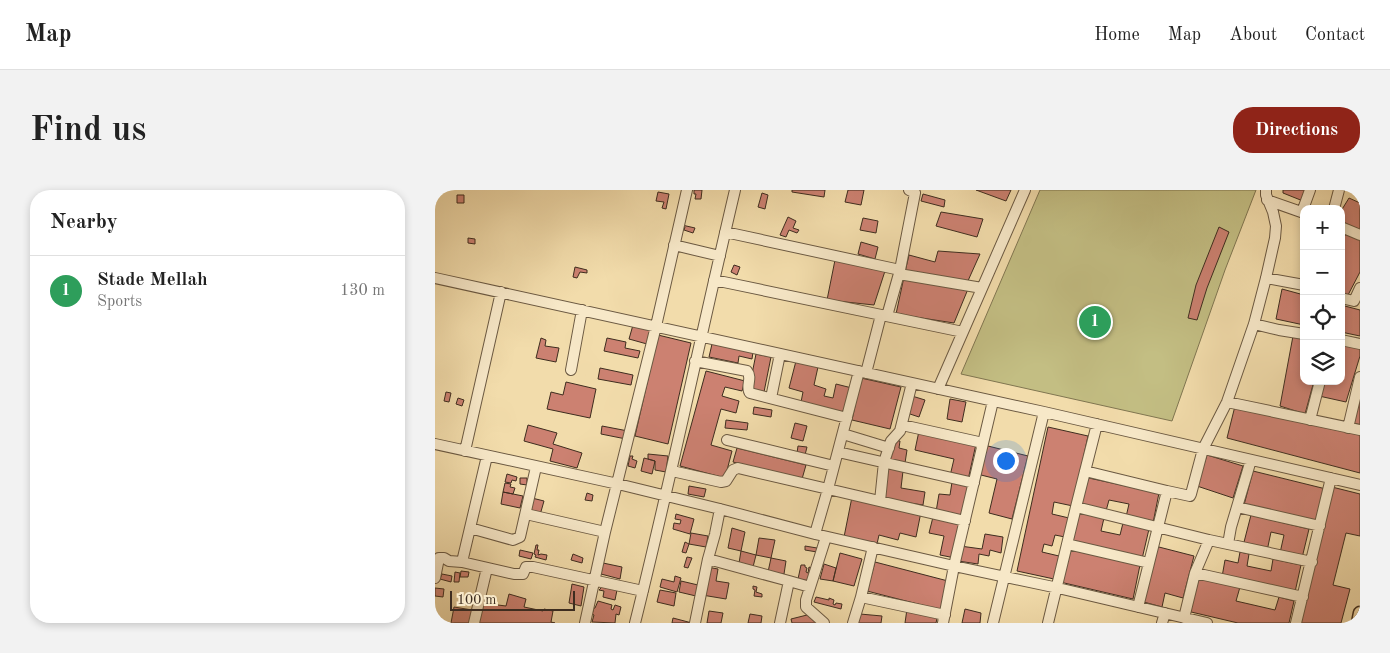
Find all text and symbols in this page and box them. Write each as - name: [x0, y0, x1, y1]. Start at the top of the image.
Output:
- text: Map: [25, 23, 72, 47]
- text: Home: [1094, 26, 1140, 44]
- text: Map: [1168, 26, 1201, 44]
- text: About: [1229, 26, 1277, 44]
- text: Contact: [1305, 26, 1365, 44]
- button: Directions: [1233, 107, 1360, 153]
- text: Find us: [30, 113, 146, 148]
- map controls: [1300, 205, 1345, 385]
- button: +: [1300, 205, 1345, 250]
- text: Nearby: [50, 212, 118, 233]
- button: −: [1300, 250, 1345, 295]
- text: Stade Mellah: [97, 271, 208, 290]
- text: 1: [61, 283, 71, 299]
- text: 130 m: [340, 283, 385, 299]
- text: Sports: [97, 294, 142, 310]
- button: locate: [1300, 295, 1345, 340]
- pin: 1: [1079, 303, 1111, 341]
- button: layers: [1300, 340, 1345, 385]
- your location: [993, 448, 1019, 474]
- scale bar: [450, 588, 575, 611]
- text: 100 m: [457, 593, 496, 607]

